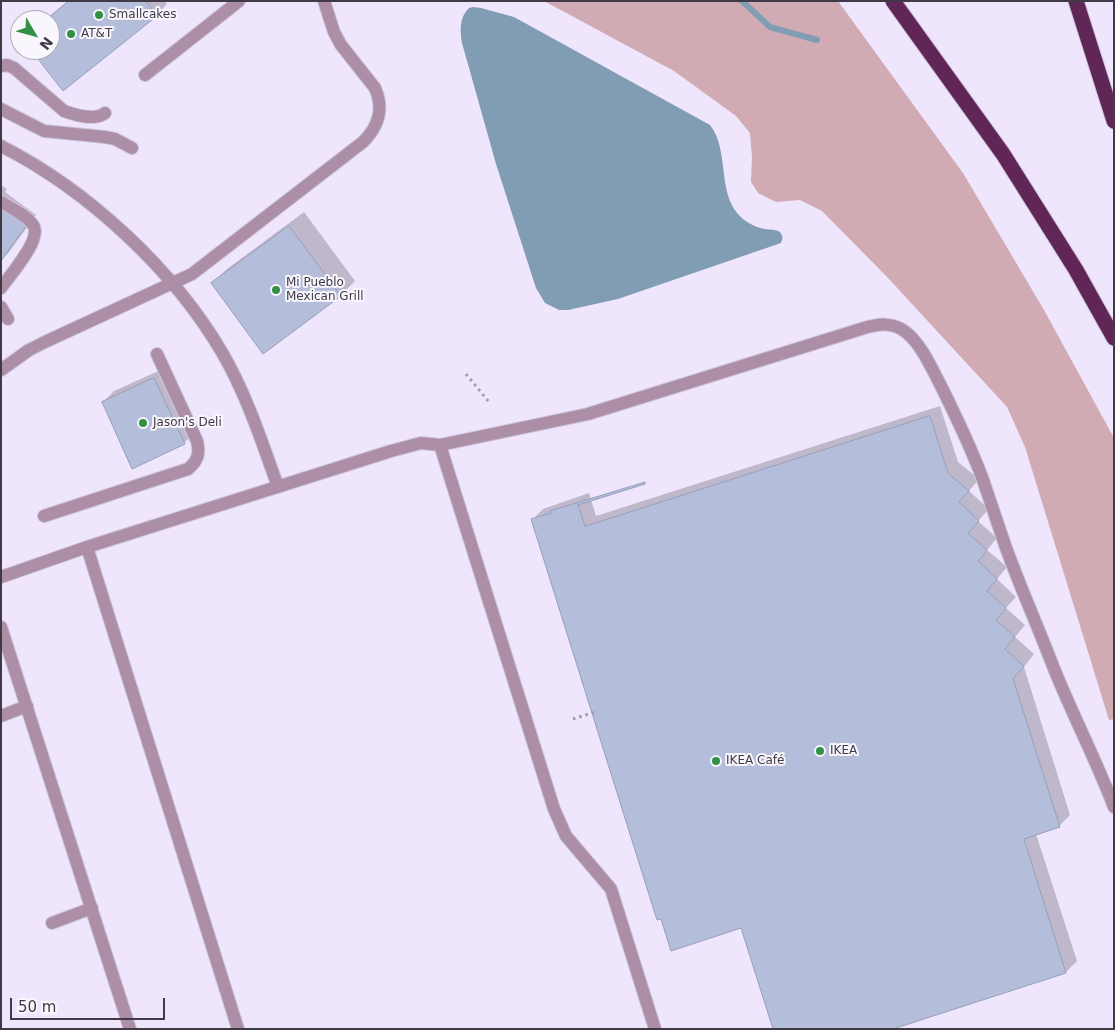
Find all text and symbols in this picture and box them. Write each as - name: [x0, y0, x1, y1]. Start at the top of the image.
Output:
- place label: Smallcakes: [109, 8, 176, 22]
- marker: Smallcakes: [93, 9, 105, 21]
- north arrow: [10, 10, 60, 60]
- place label: AT&T: [81, 27, 112, 41]
- marker: AT&T: [65, 28, 77, 40]
- text: N: [36, 34, 56, 53]
- place label: Mi Pueblo Mexican Grill: [286, 276, 364, 304]
- marker: Mi Pueblo Mexican Grill: [270, 284, 282, 296]
- place label: Jason's Deli: [153, 416, 222, 430]
- marker: Jason's Deli: [137, 417, 149, 429]
- place label: IKEA: [830, 744, 857, 758]
- marker: IKEA: [814, 745, 826, 757]
- place label: IKEA Café: [726, 754, 784, 768]
- marker: IKEA Café: [710, 755, 722, 767]
- scale bar: [12, 988, 168, 1020]
- text: 50 m: [18, 998, 56, 1016]

